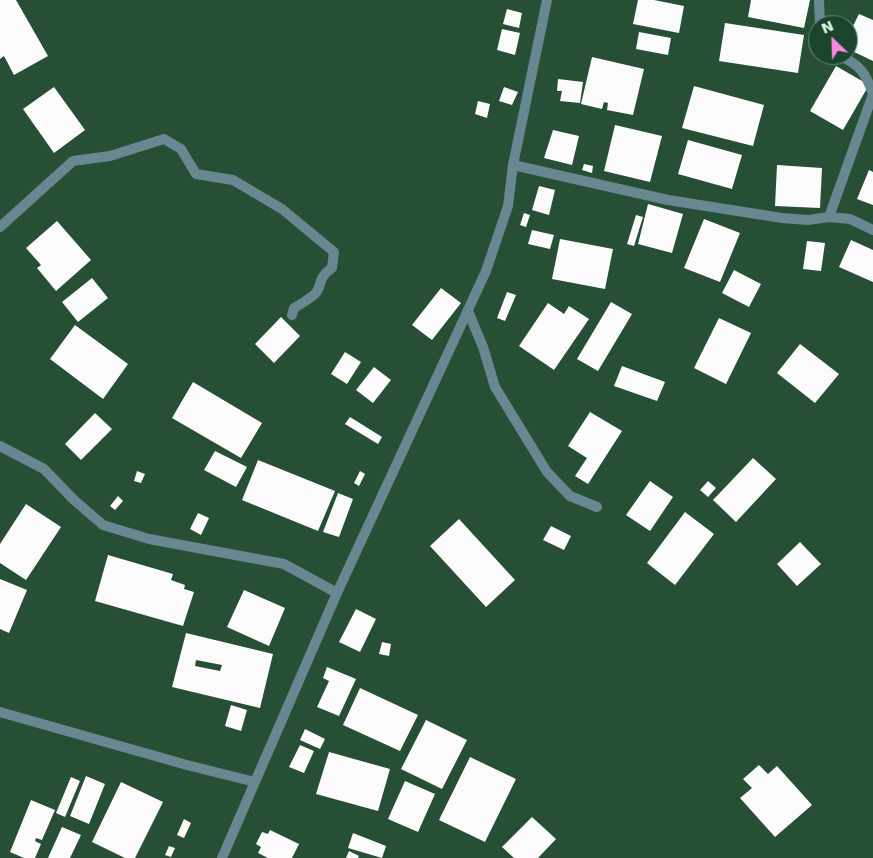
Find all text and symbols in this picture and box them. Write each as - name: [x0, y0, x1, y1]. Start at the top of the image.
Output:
- north arrow: [808, 15, 858, 65]
- text: N: [819, 18, 836, 37]

